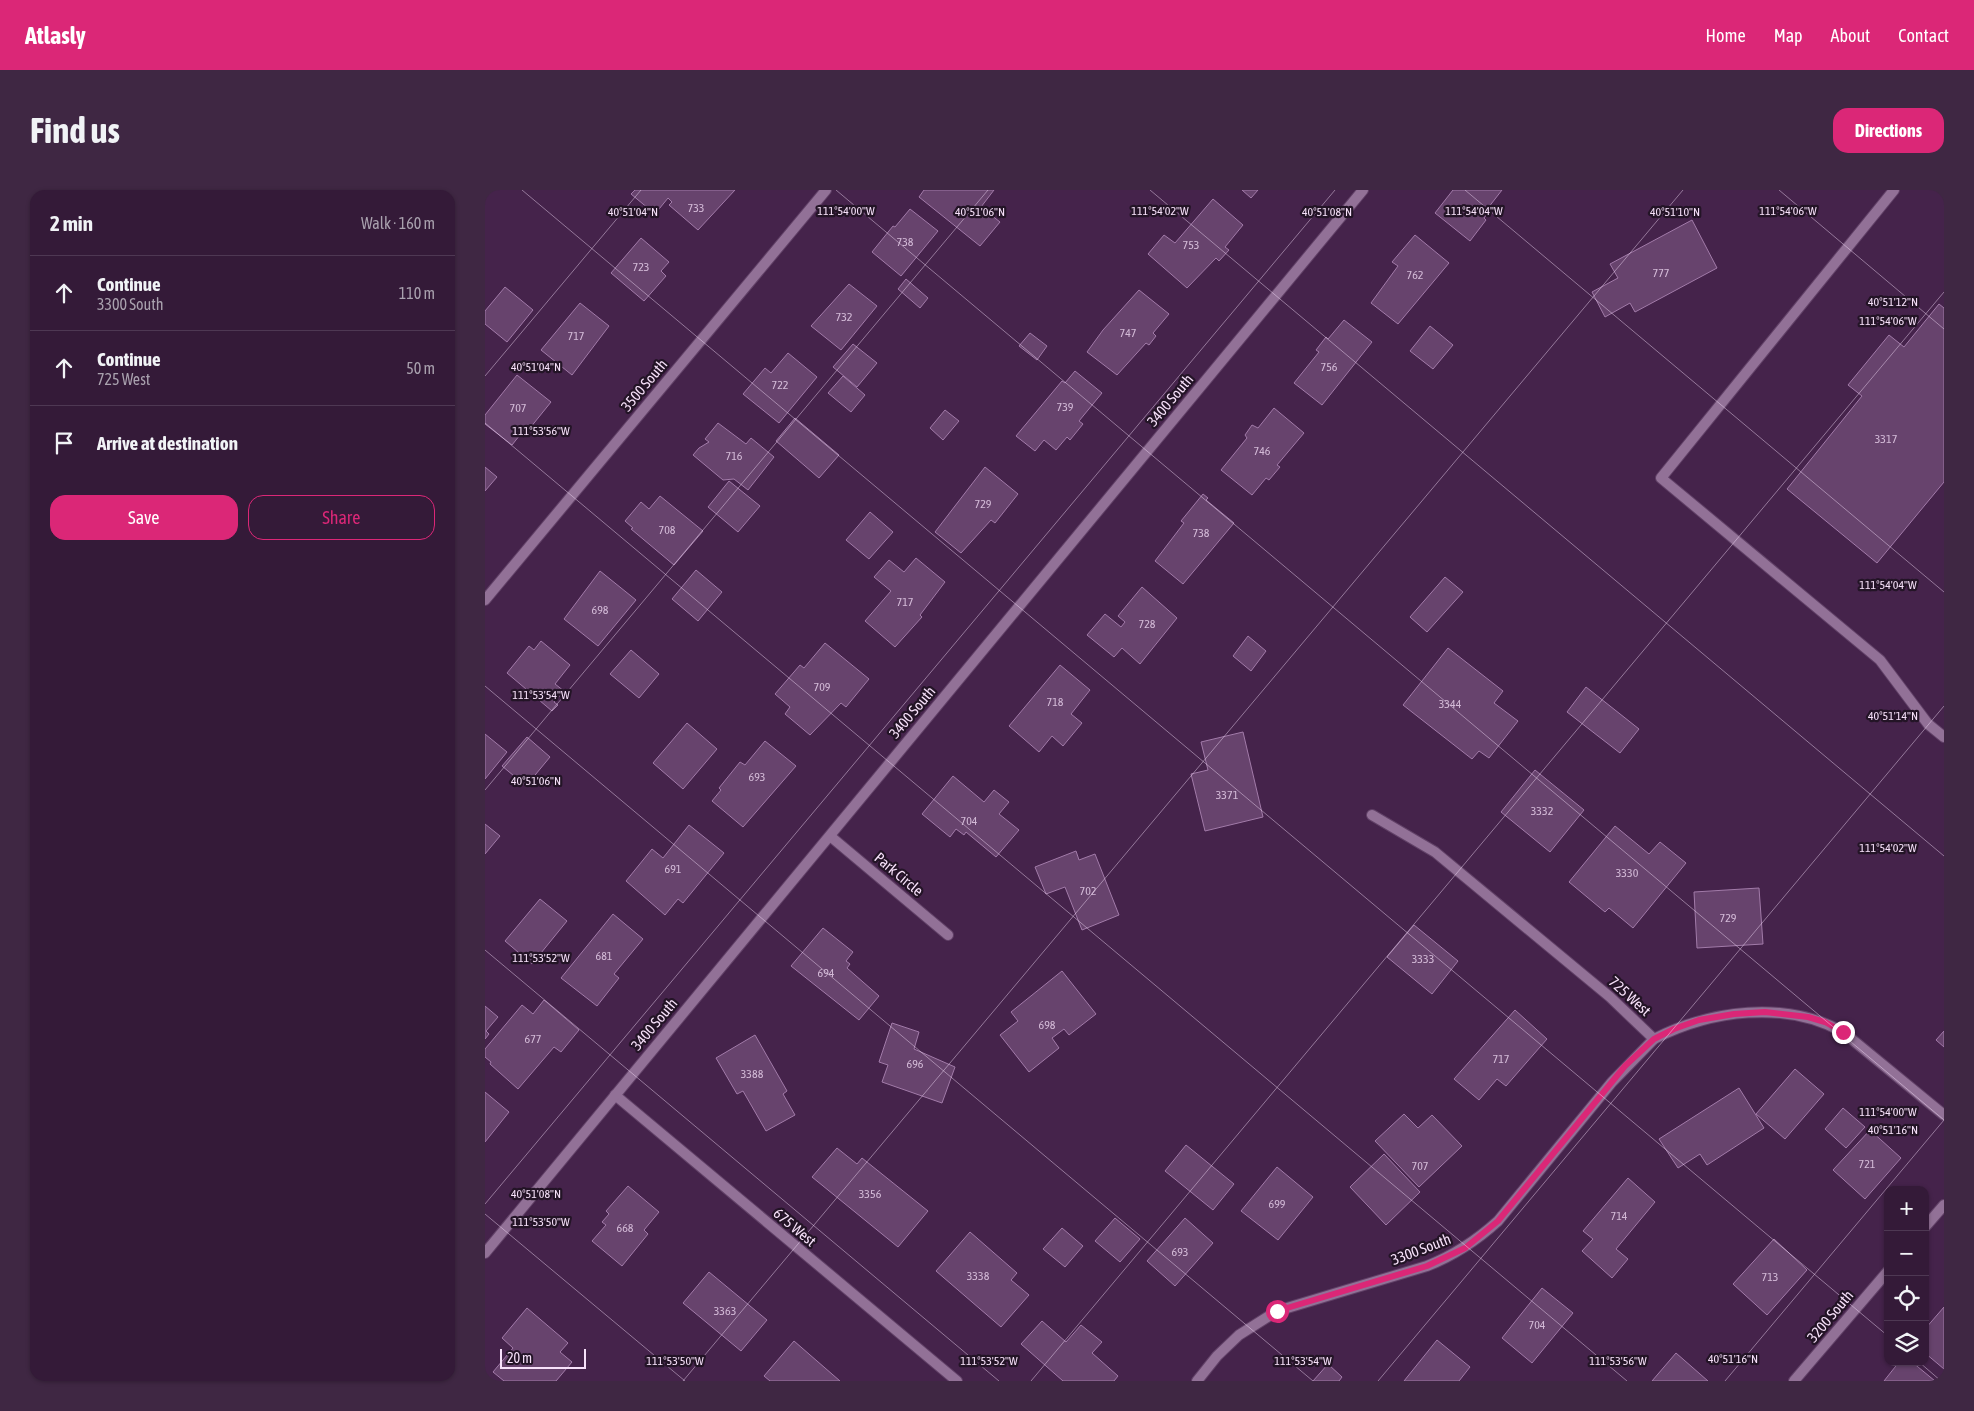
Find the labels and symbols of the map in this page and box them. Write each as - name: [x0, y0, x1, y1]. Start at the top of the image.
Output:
- house number: 733: [688, 201, 704, 215]
- text: 111°54'00"W: [817, 204, 875, 218]
- text: 111°54'02"W: [1131, 204, 1189, 218]
- text: 111°54'04"W: [1445, 204, 1503, 218]
- text: 111°54'06"W: [1759, 204, 1817, 218]
- text: 40°51'04"N: [608, 205, 658, 219]
- text: 40°51'06"N: [955, 205, 1005, 219]
- text: 40°51'08"N: [1302, 205, 1352, 219]
- text: 40°51'10"N: [1650, 205, 1700, 219]
- house number: 738: [897, 235, 914, 249]
- house number: 753: [1183, 238, 1199, 252]
- house number: 723: [633, 260, 649, 274]
- house number: 777: [1653, 266, 1670, 280]
- house number: 762: [1407, 268, 1423, 282]
- text: 40°51'12"N: [1868, 295, 1918, 309]
- house number: 732: [836, 310, 852, 324]
- text: 111°54'06"W: [1859, 314, 1917, 328]
- house number: 747: [1120, 326, 1137, 340]
- house number: 717: [568, 329, 585, 343]
- street label: 3500 South: [617, 356, 671, 414]
- text: 40°51'04"N: [511, 360, 561, 374]
- house number: 756: [1321, 360, 1338, 374]
- street label: 3400 South: [1143, 371, 1197, 429]
- house number: 722: [772, 378, 788, 392]
- house number: 739: [1057, 400, 1074, 414]
- house number: 707: [510, 401, 527, 415]
- text: 111°53'56"W: [512, 424, 570, 438]
- house number: 3317: [1875, 432, 1898, 446]
- house number: 746: [1254, 444, 1271, 458]
- house number: 716: [726, 449, 743, 463]
- house number: 729: [975, 497, 992, 511]
- house number: 708: [659, 523, 676, 537]
- house number: 738: [1193, 526, 1210, 540]
- text: 111°54'04"W: [1859, 578, 1917, 592]
- house number: 717: [897, 595, 914, 609]
- house number: 698: [592, 603, 609, 617]
- house number: 728: [1139, 617, 1156, 631]
- house number: 709: [814, 680, 831, 694]
- street label: 3400 South: [885, 683, 939, 741]
- text: 111°53'54"W: [512, 688, 570, 702]
- house number: 718: [1047, 695, 1064, 709]
- house number: 3344: [1439, 697, 1462, 711]
- text: 40°51'14"N: [1868, 709, 1918, 723]
- house number: 693: [749, 770, 765, 784]
- text: 40°51'06"N: [511, 774, 561, 788]
- house number: 3371: [1216, 788, 1239, 802]
- house number: 3332: [1531, 804, 1553, 818]
- house number: 704: [961, 814, 978, 828]
- text: 111°54'02"W: [1859, 841, 1917, 855]
- street label: Park Circle: [871, 849, 927, 899]
- house number: 691: [665, 862, 682, 876]
- house number: 3330: [1616, 866, 1639, 880]
- house number: 702: [1080, 884, 1096, 898]
- house number: 729: [1720, 911, 1737, 925]
- house number: 681: [596, 949, 613, 963]
- text: 111°53'52"W: [512, 951, 570, 965]
- house number: 3333: [1412, 952, 1434, 966]
- house number: 694: [818, 966, 835, 980]
- street label: 725 West: [1606, 973, 1654, 1019]
- street label: 3400 South: [627, 995, 681, 1053]
- house number: 698: [1039, 1018, 1056, 1032]
- route end: [1832, 1021, 1855, 1044]
- house number: 677: [525, 1032, 542, 1046]
- house number: 717: [1493, 1052, 1510, 1066]
- house number: 696: [907, 1057, 924, 1071]
- house number: 3388: [741, 1067, 764, 1081]
- text: 111°54'00"W: [1859, 1105, 1917, 1119]
- text: 40°51'16"N: [1868, 1123, 1918, 1137]
- house number: 721: [1859, 1157, 1876, 1171]
- house number: 707: [1412, 1159, 1429, 1173]
- text: 40°51'08"N: [511, 1187, 561, 1201]
- house number: 3356: [859, 1187, 882, 1201]
- house number: 699: [1269, 1197, 1286, 1211]
- street label: 675 West: [770, 1204, 820, 1250]
- house number: 714: [1611, 1209, 1628, 1223]
- text: 111°53'50"W: [512, 1215, 570, 1229]
- house number: 668: [617, 1221, 634, 1235]
- street label: 3300 South: [1389, 1230, 1453, 1268]
- house number: 693: [1172, 1245, 1188, 1259]
- house number: 3338: [967, 1269, 990, 1283]
- house number: 713: [1762, 1270, 1778, 1284]
- street label: 3200 South: [1803, 1287, 1857, 1345]
- route start: [1266, 1300, 1289, 1323]
- house number: 3363: [714, 1304, 736, 1318]
- house number: 704: [1529, 1318, 1546, 1332]
- scale bar: [500, 1346, 586, 1369]
- text: 40°51'16"N: [1708, 1352, 1758, 1366]
- text: 111°53'50"W: [646, 1354, 704, 1368]
- text: 111°53'52"W: [960, 1354, 1018, 1368]
- text: 111°53'54"W: [1274, 1354, 1332, 1368]
- text: 111°53'56"W: [1589, 1354, 1647, 1368]

